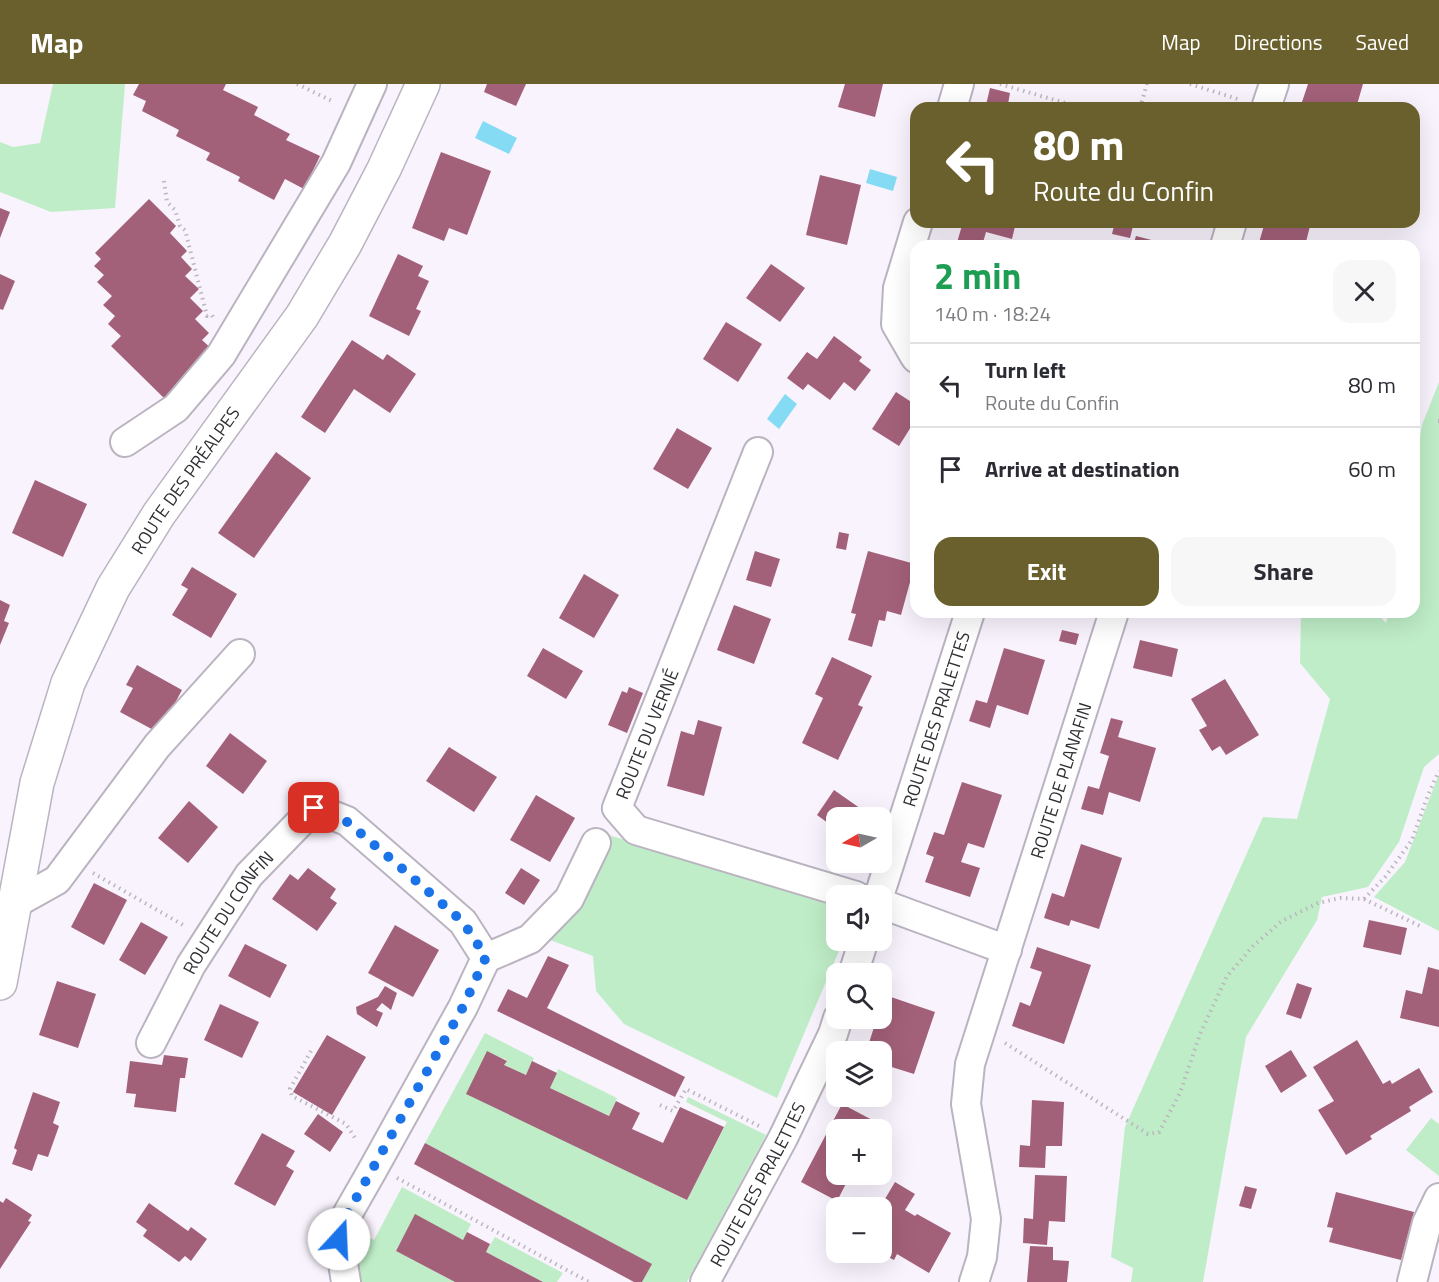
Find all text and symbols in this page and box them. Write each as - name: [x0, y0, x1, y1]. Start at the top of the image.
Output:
- text: Map: [30, 21, 84, 64]
- text: Map: [1161, 26, 1201, 58]
- text: Directions: [1234, 26, 1323, 58]
- text: Saved: [1356, 26, 1409, 58]
- text: 80 m: [1033, 112, 1125, 176]
- icon: left: [934, 126, 1012, 204]
- text: Route du Confin: [1033, 170, 1214, 211]
- text: 2 min: [934, 248, 1021, 303]
- button: close: [1333, 260, 1396, 323]
- text: 140 m · 18:24: [934, 298, 1051, 329]
- text: Turn left: [985, 353, 1066, 387]
- text: 80 m: [1348, 368, 1396, 402]
- icon: left: [934, 369, 967, 402]
- text: Route du Confin: [985, 387, 1119, 418]
- street label: ROUTE DES PRÉALPES: [124, 401, 246, 559]
- text: Arrive at destination: [985, 452, 1180, 486]
- text: 60 m: [1348, 452, 1396, 486]
- icon: arrive: [934, 453, 967, 486]
- button: Exit: [934, 537, 1159, 606]
- button: Share: [1171, 537, 1396, 606]
- street label: ROUTE DES PRALETTES: [895, 628, 977, 810]
- street label: ROUTE DU VERNÉ: [608, 665, 686, 803]
- street label: ROUTE DE PLANAFIN: [1023, 699, 1098, 862]
- pin: [288, 782, 339, 833]
- icon: arrive: [297, 791, 330, 824]
- north arrow: [826, 807, 892, 873]
- map controls: [826, 807, 892, 1263]
- street label: ROUTE DU CONFIN: [175, 844, 279, 978]
- button: sound: [826, 885, 892, 951]
- button: search: [826, 963, 892, 1029]
- button: layers: [826, 1041, 892, 1107]
- street label: ROUTE DES PRALETTES: [702, 1097, 812, 1271]
- button: +: [826, 1119, 892, 1185]
- button: −: [826, 1197, 892, 1263]
- position arrow: [307, 1207, 371, 1271]

